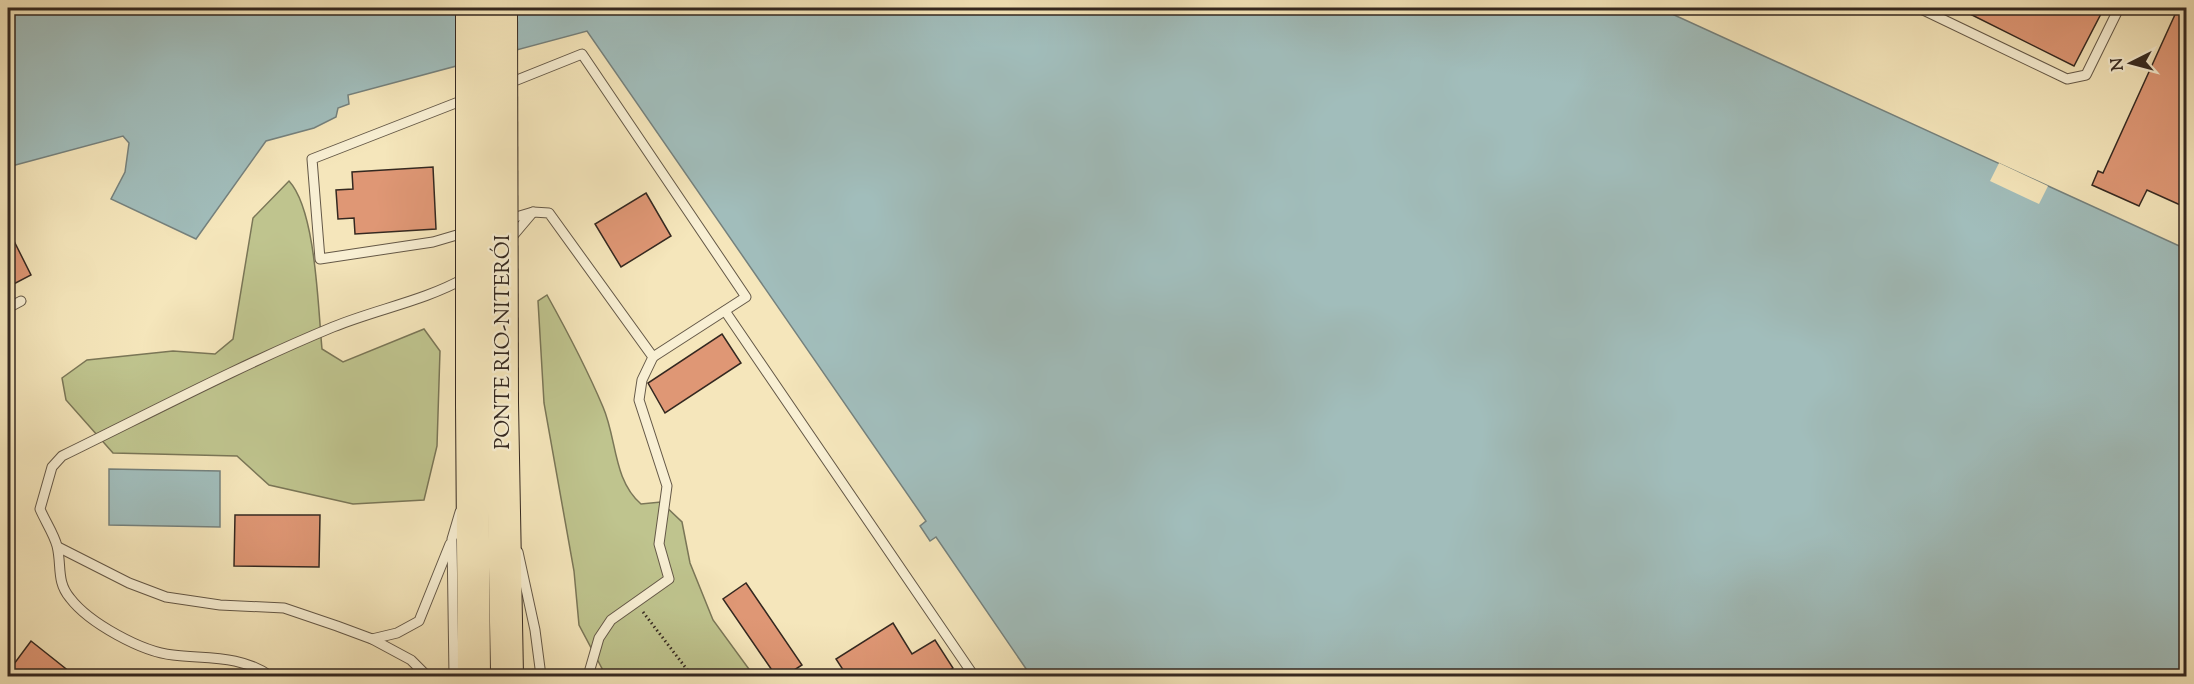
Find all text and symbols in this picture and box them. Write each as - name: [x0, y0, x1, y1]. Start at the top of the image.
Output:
- north arrow: [2101, 33, 2161, 93]
- text: N: [2106, 57, 2131, 72]
- street label: PONTE RIO-NITERÓI: [489, 234, 519, 450]

